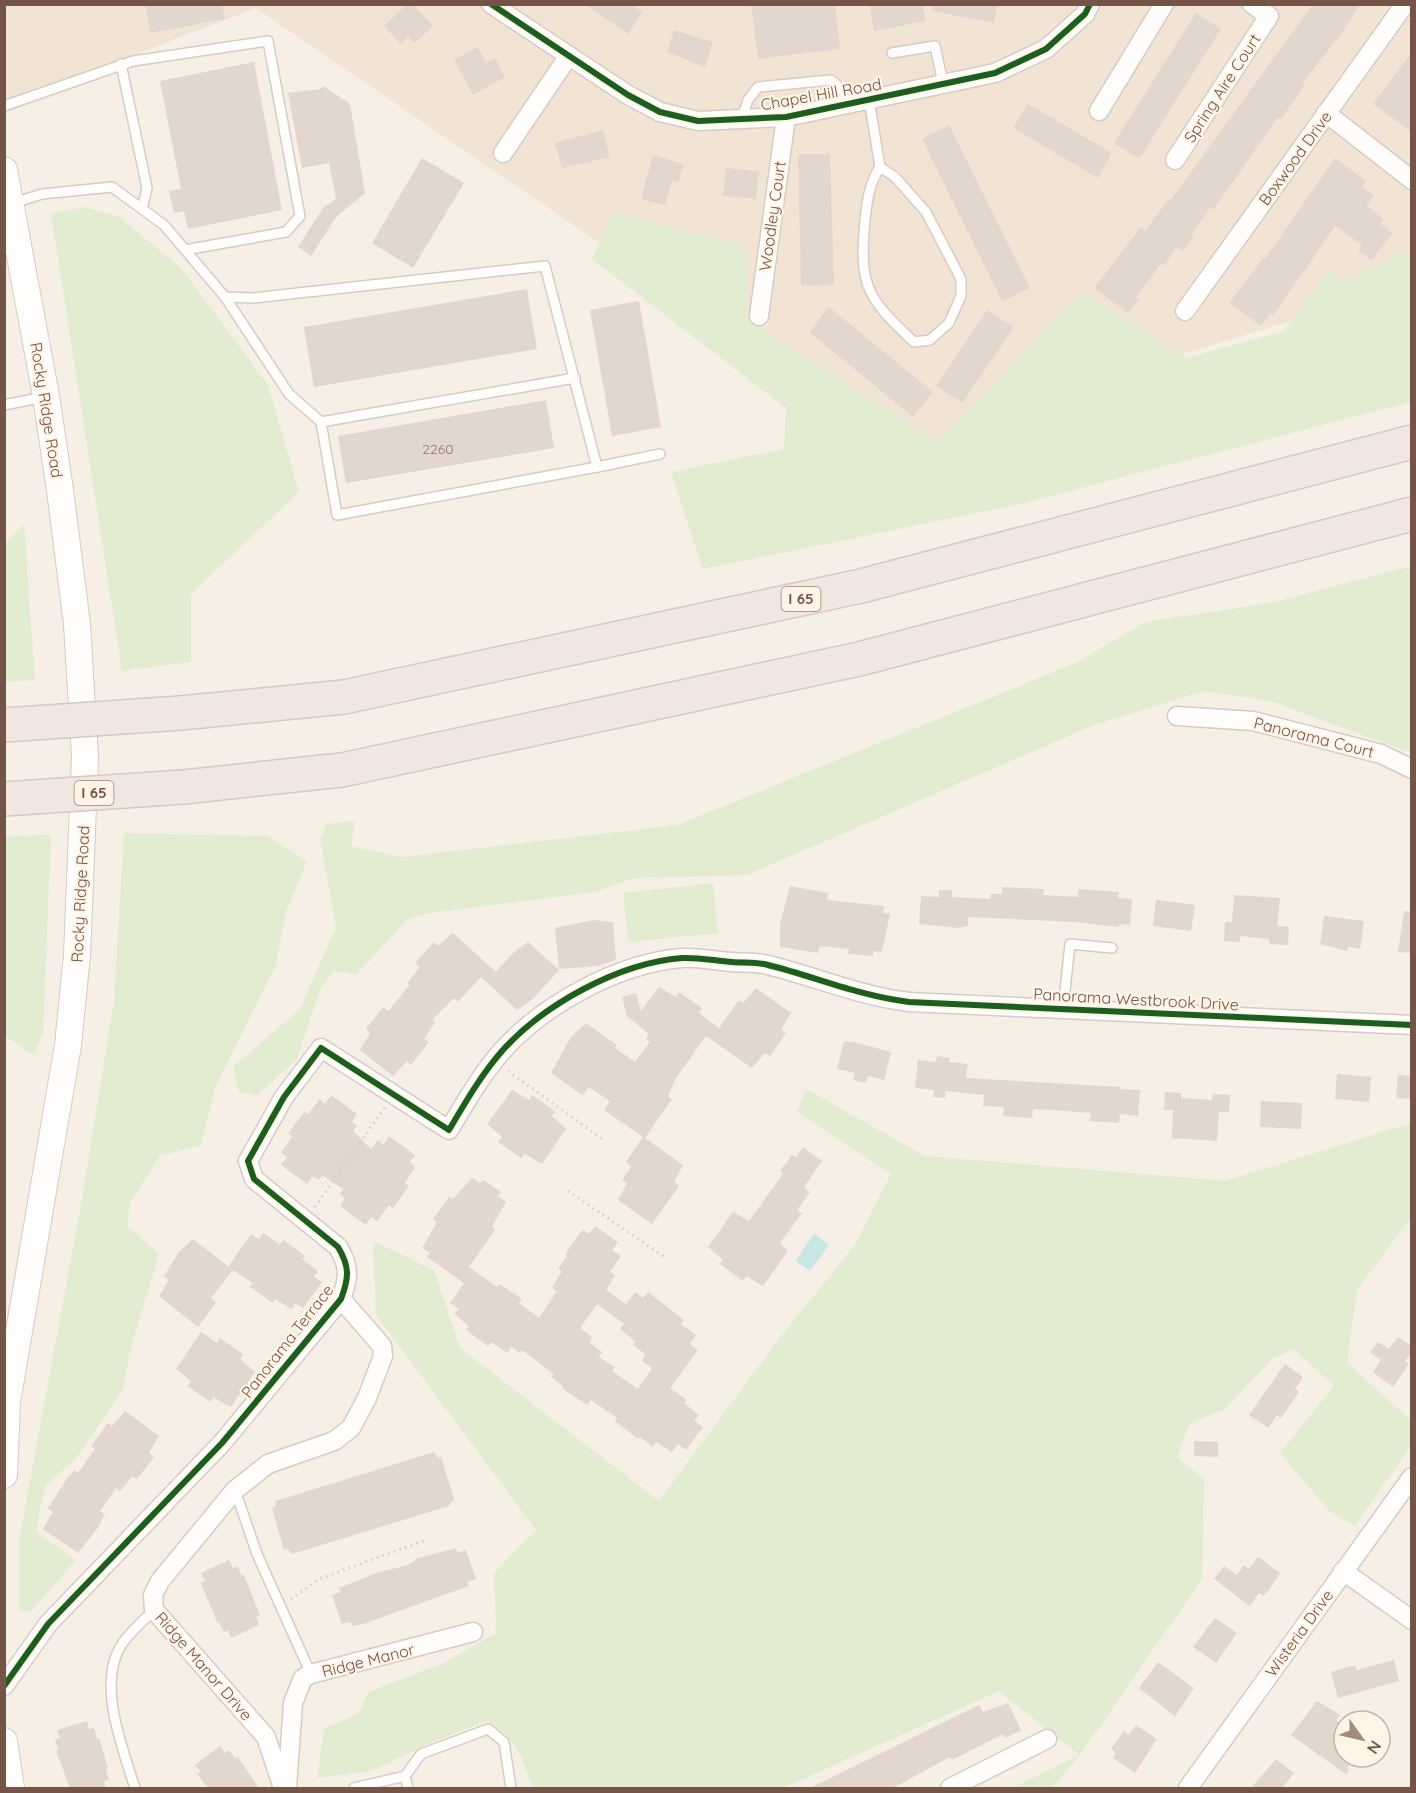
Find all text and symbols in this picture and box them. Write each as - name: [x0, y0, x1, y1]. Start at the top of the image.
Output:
- street label: Spring Aire Court: [1179, 30, 1265, 146]
- street label: Chapel Hill Road: [759, 74, 883, 114]
- street label: Boxwood Drive: [1254, 107, 1336, 209]
- street label: Woodley Court: [754, 160, 790, 272]
- street label: Rocky Ridge Road: [26, 341, 68, 479]
- house number: 2260: [422, 440, 454, 458]
- road number: I 65: [782, 587, 820, 611]
- street label: Panorama Court: [1252, 712, 1376, 762]
- road number: I 65: [74, 781, 113, 805]
- street label: Rocky Ridge Road: [66, 825, 94, 963]
- street label: Panorama Westbrook Drive: [1033, 984, 1239, 1014]
- street label: Panorama Terrace: [237, 1280, 337, 1402]
- street label: Wisteria Drive: [1261, 1585, 1337, 1681]
- street label: Ridge Manor Drive: [151, 1607, 257, 1725]
- street label: Ridge Manor: [320, 1639, 416, 1681]
- north arrow: [1332, 1709, 1392, 1769]
- text: N: [1363, 1737, 1386, 1758]

